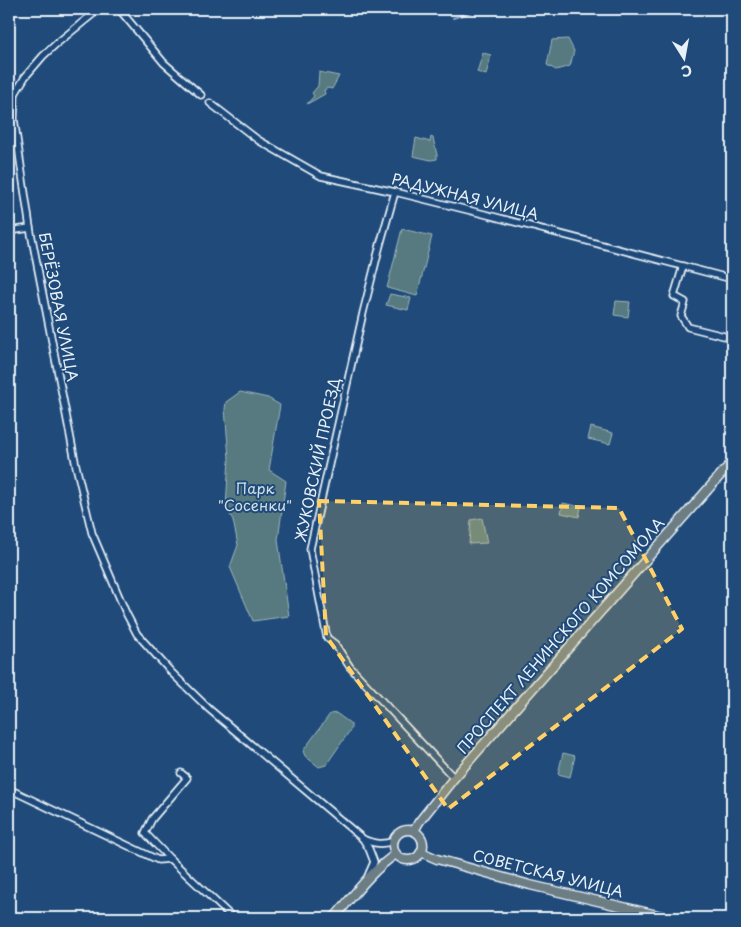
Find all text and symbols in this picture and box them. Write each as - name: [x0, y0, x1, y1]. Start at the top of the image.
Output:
- north arrow: [658, 32, 708, 82]
- text: С: [679, 60, 694, 83]
- street label: РАДУЖНАЯ УЛИЦА: [389, 166, 541, 225]
- street label: БЕРЁЗОВАЯ УЛИЦА: [34, 230, 85, 383]
- street label: ЖУКОВСКИЙ ПРОЕЗД: [288, 375, 345, 544]
- park label: Парк "Сосенки": [218, 476, 292, 516]
- street label: ПРОСПЕКТ ЛЕНИНСКОГО КОМСОМОЛА: [451, 512, 669, 758]
- street label: СОВЕТСКАЯ УЛИЦА: [471, 843, 626, 902]

